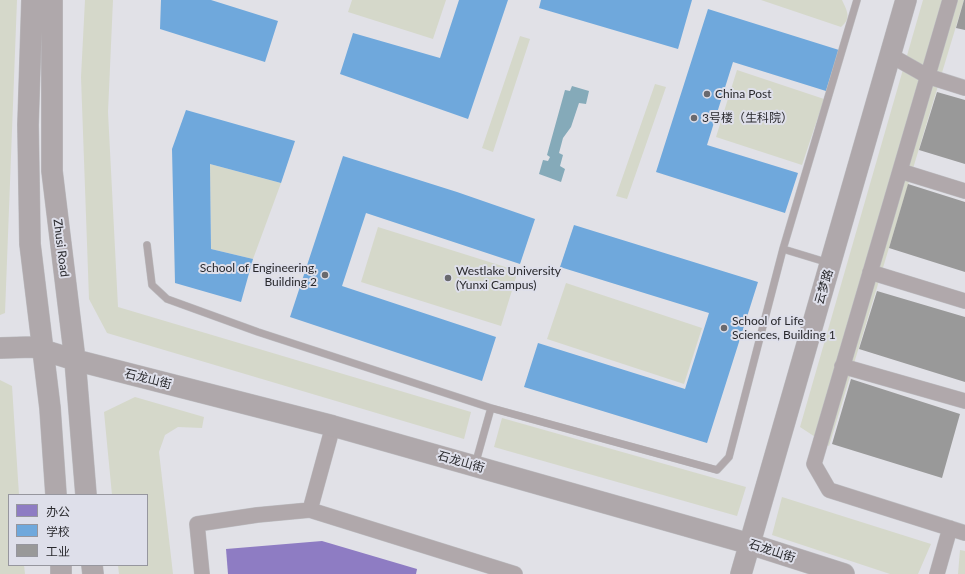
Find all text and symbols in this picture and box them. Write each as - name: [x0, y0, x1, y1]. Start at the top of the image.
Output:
- place label: China Post: [715, 87, 772, 101]
- marker: China Post: [702, 89, 712, 99]
- place label: 3号楼（生科院）: [702, 111, 793, 125]
- marker: 3号楼（生科院）: [689, 113, 699, 123]
- street label: Zhusi Road: [50, 218, 72, 278]
- place label: School of Engineering, Building 2: [200, 261, 317, 289]
- place label: Westlake University (Yunxi Campus): [456, 264, 561, 292]
- street label: 云梦路: [812, 268, 836, 306]
- marker: School of Engineering, Building 2: [320, 270, 330, 280]
- marker: Westlake University (Yunxi Campus): [443, 273, 453, 283]
- place label: School of Life Sciences, Building 1: [732, 314, 836, 342]
- marker: School of Life Sciences, Building 1: [719, 323, 729, 333]
- street label: 石龙山街: [123, 366, 173, 392]
- street label: 石龙山街: [436, 448, 486, 476]
- legend: [8, 494, 148, 566]
- text: 办公: [46, 504, 70, 519]
- text: 学校: [46, 524, 70, 539]
- street label: 石龙山街: [747, 537, 797, 565]
- text: 工业: [46, 544, 70, 559]

